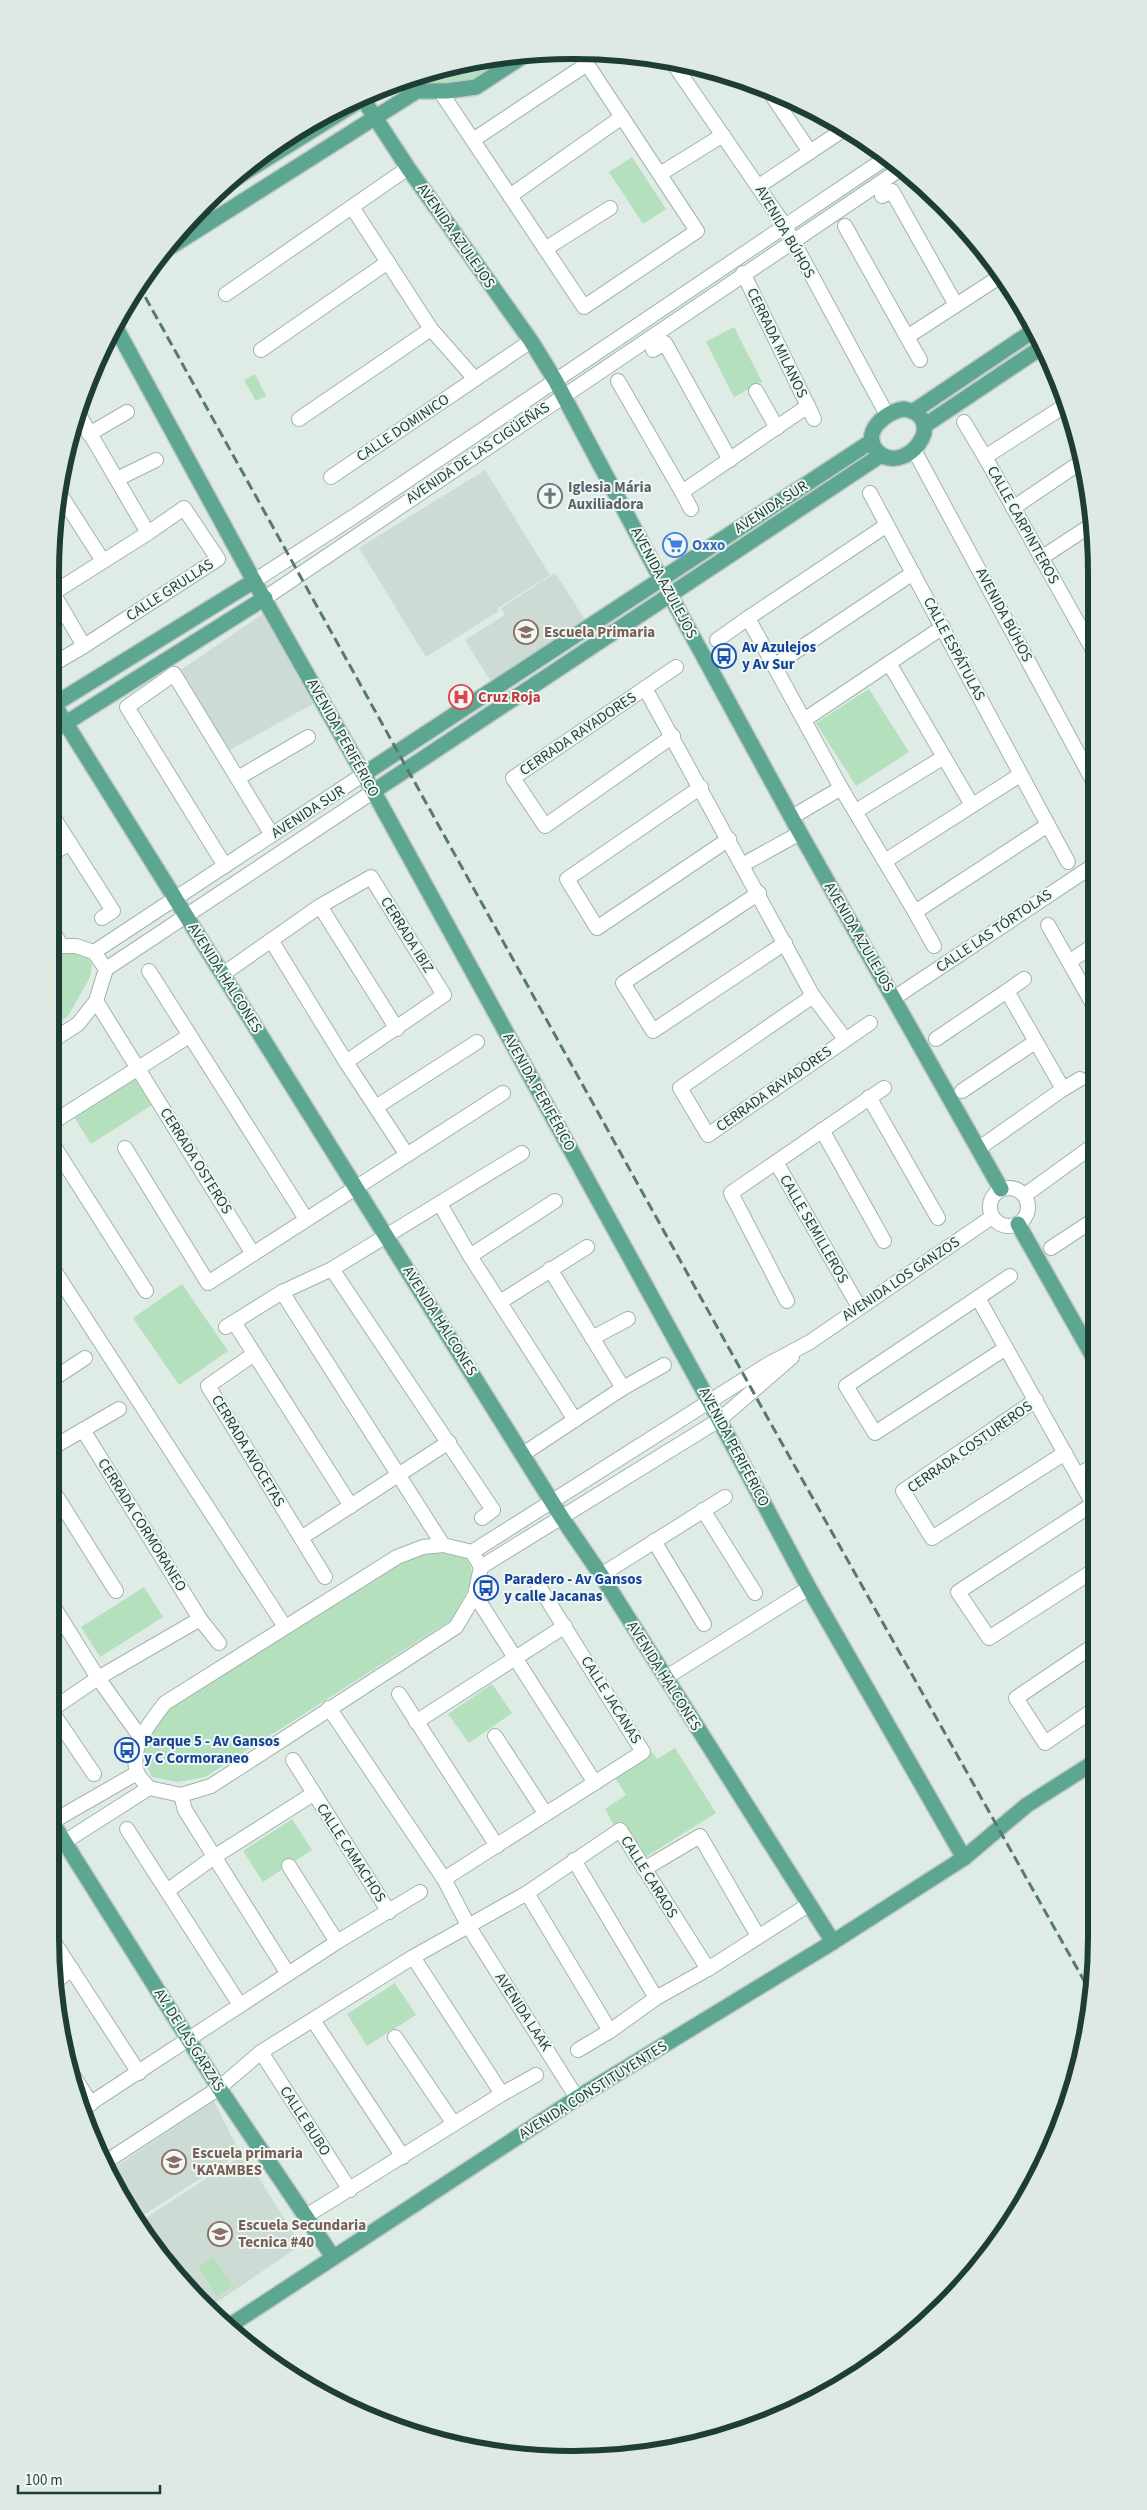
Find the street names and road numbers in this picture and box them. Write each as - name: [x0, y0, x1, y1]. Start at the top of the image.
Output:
- street label: AVENIDA AZULEJOS: [412, 179, 500, 293]
- street label: AVENIDA BÚHOS: [750, 182, 820, 282]
- street label: CERRADA MILANOS: [741, 285, 813, 401]
- street label: CALLE DOMINICO: [352, 389, 454, 467]
- street label: AVENIDA DE LAS CIGÜEÑAS: [402, 397, 554, 509]
- street label: CALLE CARPINTEROS: [982, 462, 1064, 588]
- street label: AVENIDA SUR: [730, 475, 812, 539]
- street label: AVENIDA AZULEJOS: [626, 524, 702, 642]
- street label: CALLE GRULLAS: [122, 554, 218, 626]
- street label: AVENIDA BÚHOS: [970, 564, 1038, 666]
- street label: CALLE ESPÁTULAS: [918, 594, 990, 704]
- street label: AVENIDA PERIFÉRICO: [302, 675, 384, 801]
- street label: CERRADA RAYADORES: [515, 687, 641, 781]
- street label: AVENIDA SUR: [267, 780, 349, 844]
- street label: AVENIDA AZULEJOS: [819, 878, 899, 996]
- street label: CALLE LAS TÓRTOLAS: [932, 884, 1056, 978]
- street label: CERRADA IBIZ: [375, 893, 439, 977]
- street label: AVENIDA HALCONES: [183, 919, 267, 1037]
- street label: AVENIDA PERIFÉRICO: [498, 1029, 580, 1155]
- street label: CERRADA RAYADORES: [712, 1041, 836, 1137]
- street label: CERRADA OSTEROS: [155, 1104, 237, 1218]
- street label: CALLE SEMILLEROS: [774, 1171, 854, 1287]
- street label: AVENIDA LOS GANZOS: [838, 1232, 964, 1326]
- street label: AVENIDA HALCONES: [398, 1262, 482, 1380]
- street label: AVENIDA PERIFÉRICO: [694, 1384, 774, 1510]
- street label: CERRADA AVOCETAS: [206, 1391, 290, 1511]
- street label: CERRADA COSTUREROS: [903, 1396, 1037, 1498]
- street label: CERRADA CORMORANEO: [92, 1454, 192, 1596]
- street label: AVENIDA HALCONES: [622, 1617, 706, 1735]
- street label: CALLE JACANAS: [576, 1652, 646, 1748]
- street label: CALLE CAMACHOS: [311, 1799, 391, 1907]
- street label: CALLE CARAOS: [615, 1832, 683, 1922]
- street label: AVENIDA LAAK: [490, 1969, 556, 2056]
- street label: AV. DE LAS GARZAS: [149, 1984, 229, 2096]
- street label: AVENIDA CONSTITUYENTES: [515, 2036, 671, 2144]
- street label: CALLE BUBO: [275, 2082, 335, 2160]

